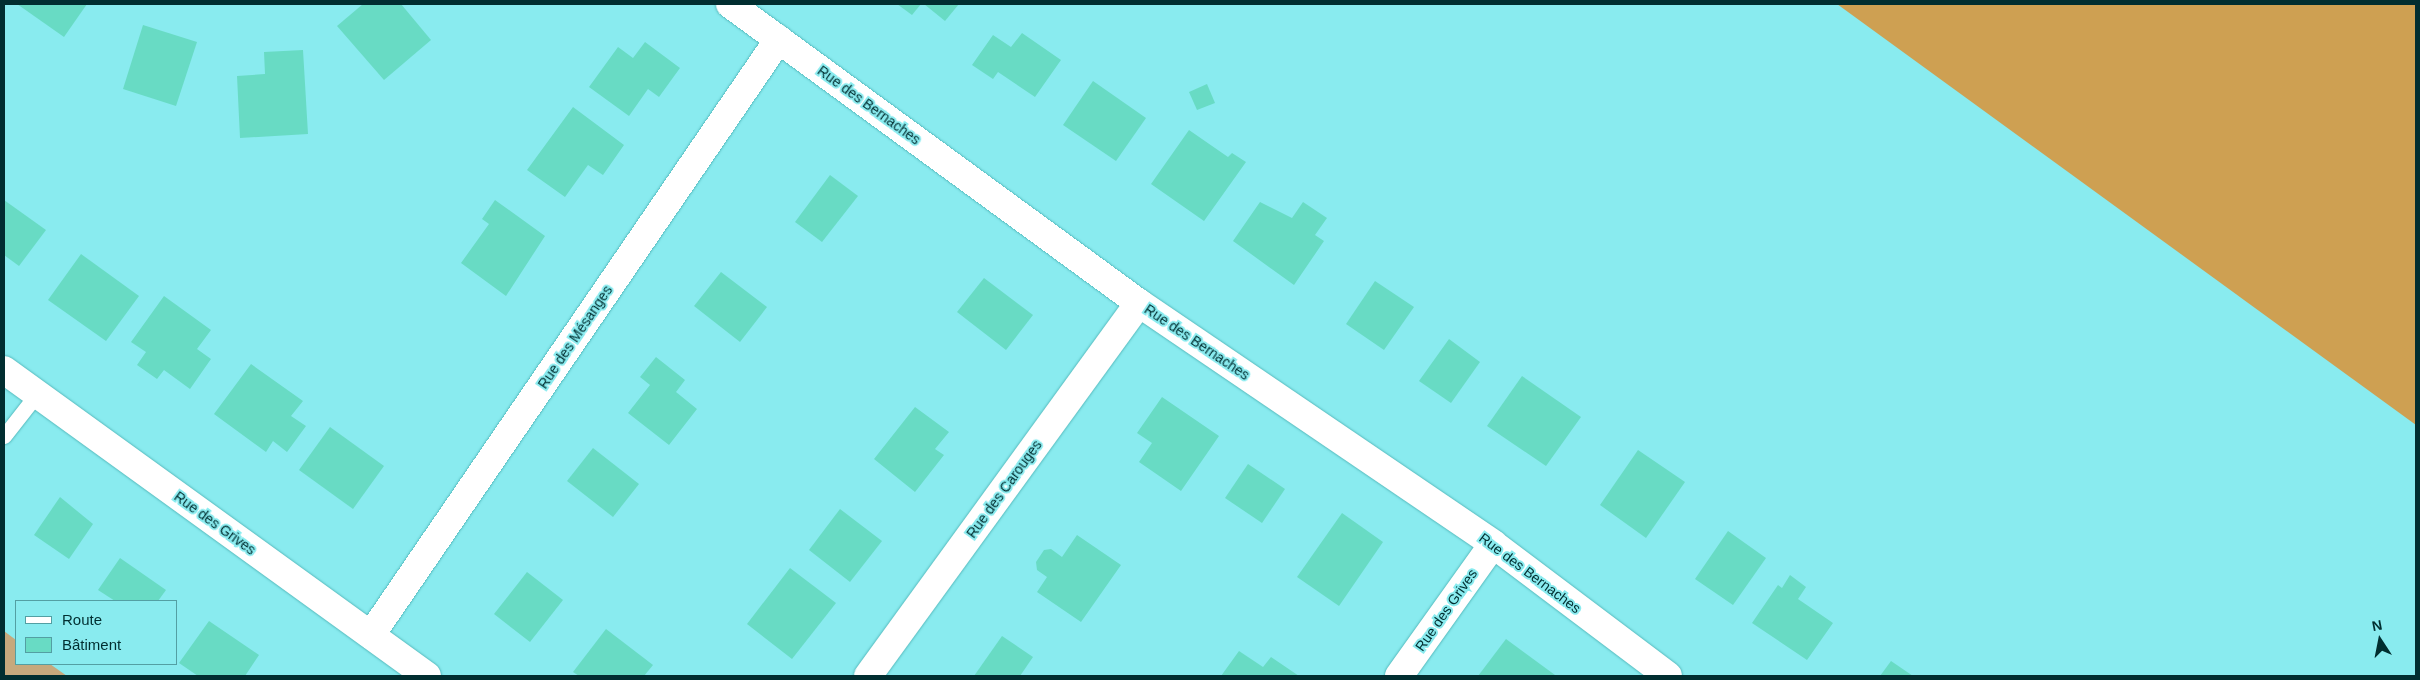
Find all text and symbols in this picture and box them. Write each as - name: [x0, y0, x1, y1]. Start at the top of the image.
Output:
- street label: Rue des Bernaches: [814, 62, 924, 148]
- street label: Rue des Mésanges: [534, 282, 616, 392]
- street label: Rue des Bernaches: [1141, 301, 1253, 383]
- street label: Rue des Carouges: [963, 437, 1045, 541]
- street label: Rue des Grives: [171, 488, 259, 558]
- street label: Rue des Bernaches: [1476, 529, 1584, 617]
- street label: Rue des Grives: [1411, 566, 1481, 654]
- legend: [15, 600, 178, 665]
- text: Route: [62, 611, 102, 628]
- north arrow: [2355, 615, 2405, 665]
- text: N: [2371, 616, 2384, 634]
- text: Bâtiment: [62, 636, 121, 653]

